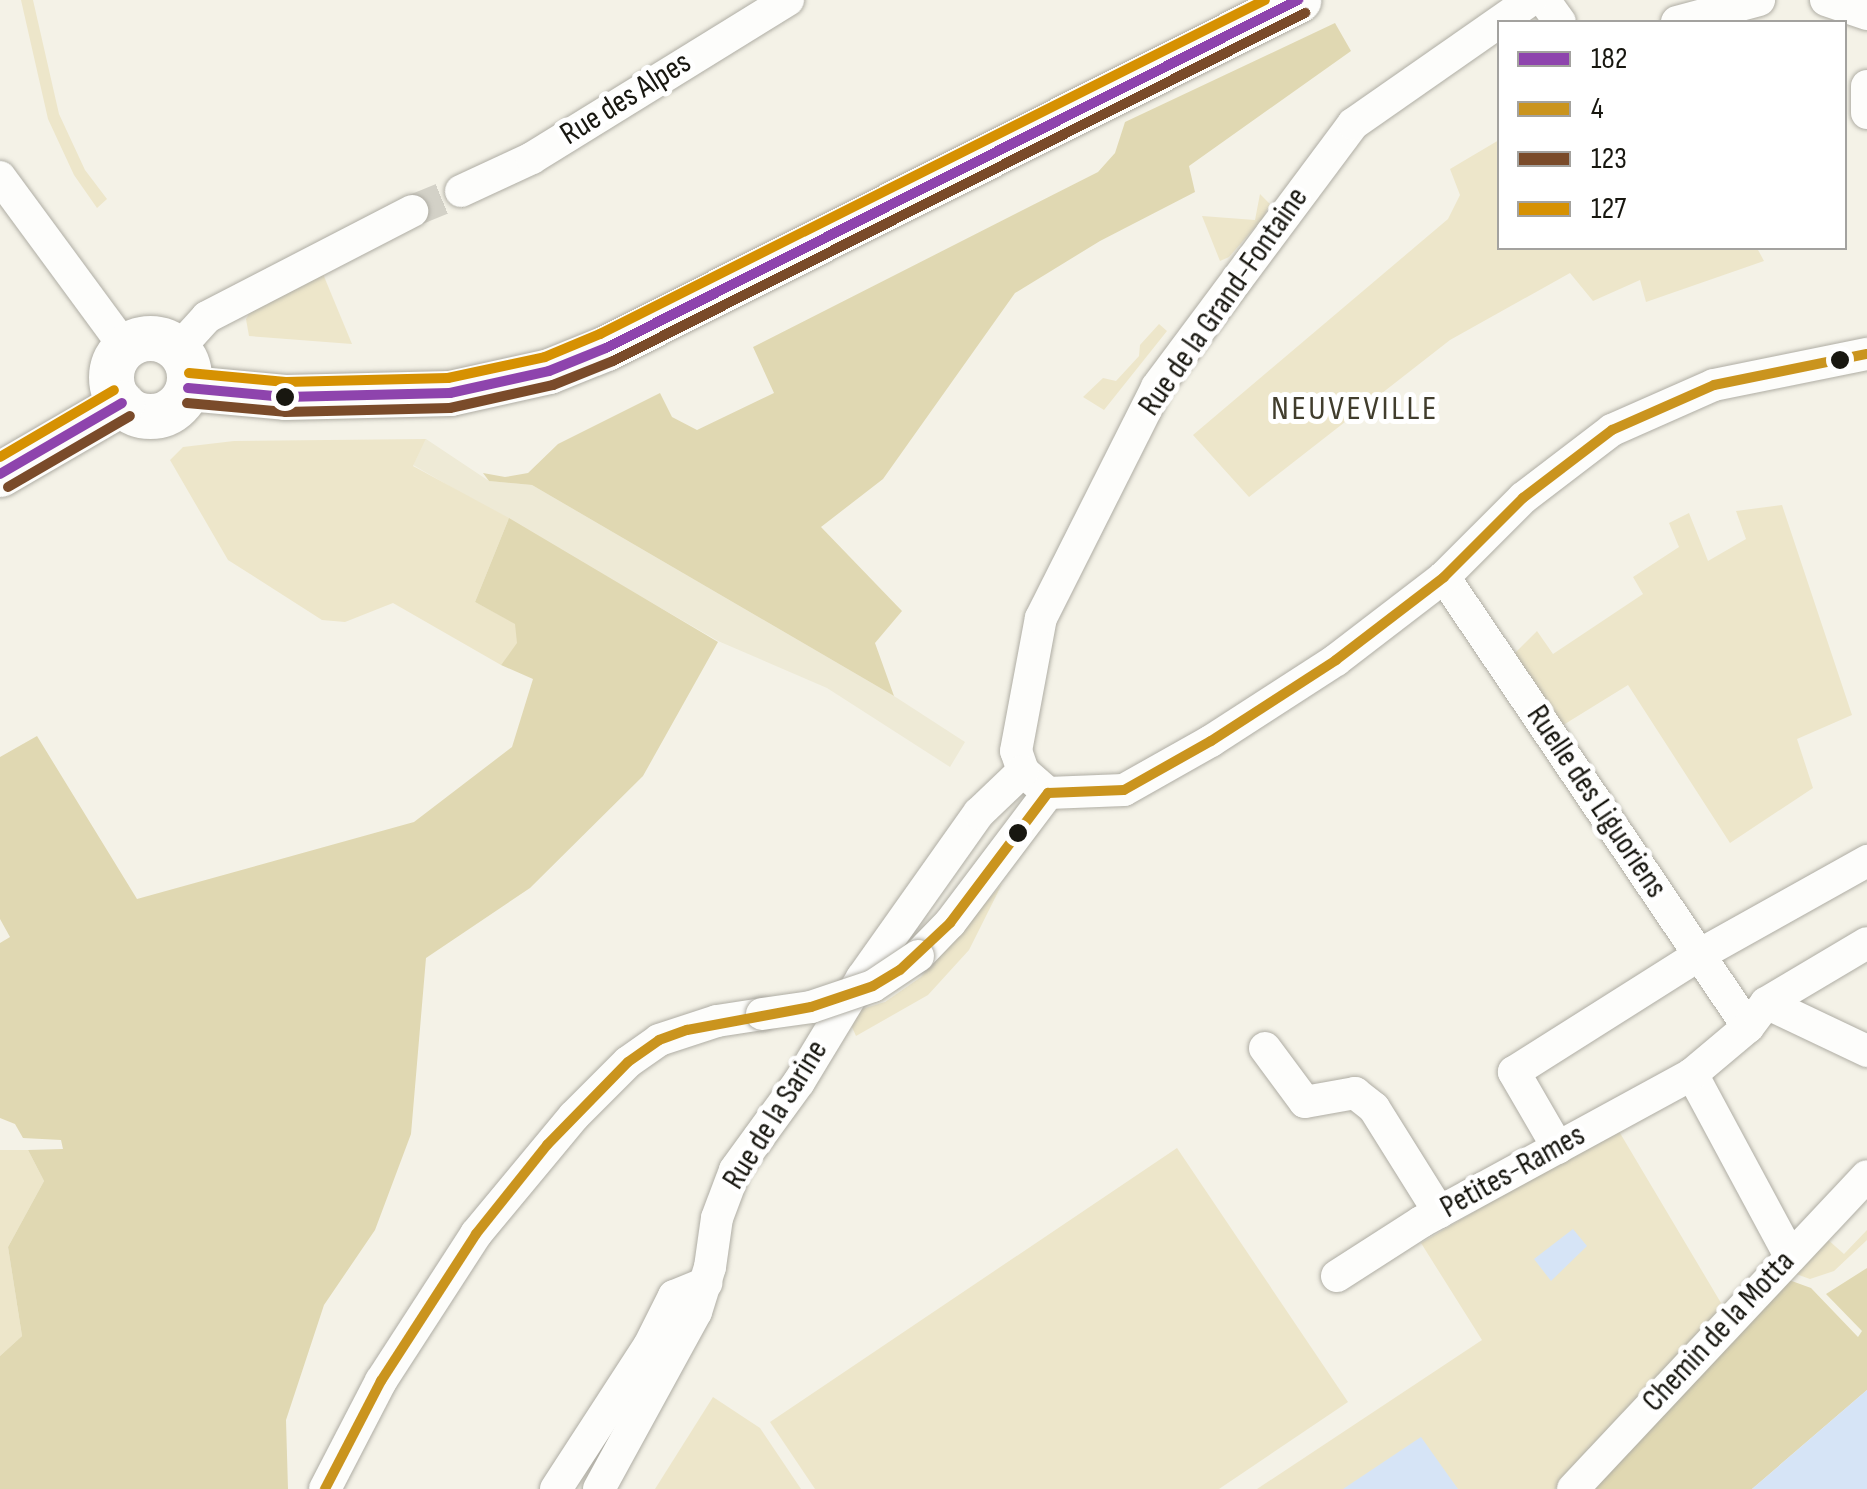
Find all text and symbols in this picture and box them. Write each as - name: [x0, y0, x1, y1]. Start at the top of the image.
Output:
- legend: [1497, 20, 1847, 250]
- text: 182: [1591, 41, 1627, 77]
- street label: Rue des Alpes: [554, 44, 698, 154]
- text: 4: [1591, 91, 1604, 127]
- text: 123: [1591, 141, 1627, 177]
- street label: Rue de la Grand-Fontaine: [1131, 180, 1317, 424]
- text: 127: [1591, 191, 1626, 227]
- unlabelled marker: [1830, 350, 1850, 370]
- unlabelled marker: [275, 387, 295, 407]
- district label: NEUVEVILLE: [1271, 388, 1439, 430]
- street label: Ruelle des Liguoriens: [1517, 698, 1675, 906]
- unlabelled marker: [1008, 823, 1028, 843]
- street label: Rue de la Sarine: [715, 1033, 837, 1197]
- street label: Petites-Rames: [1434, 1117, 1592, 1227]
- street label: Chemin de la Motta: [1635, 1244, 1803, 1420]

